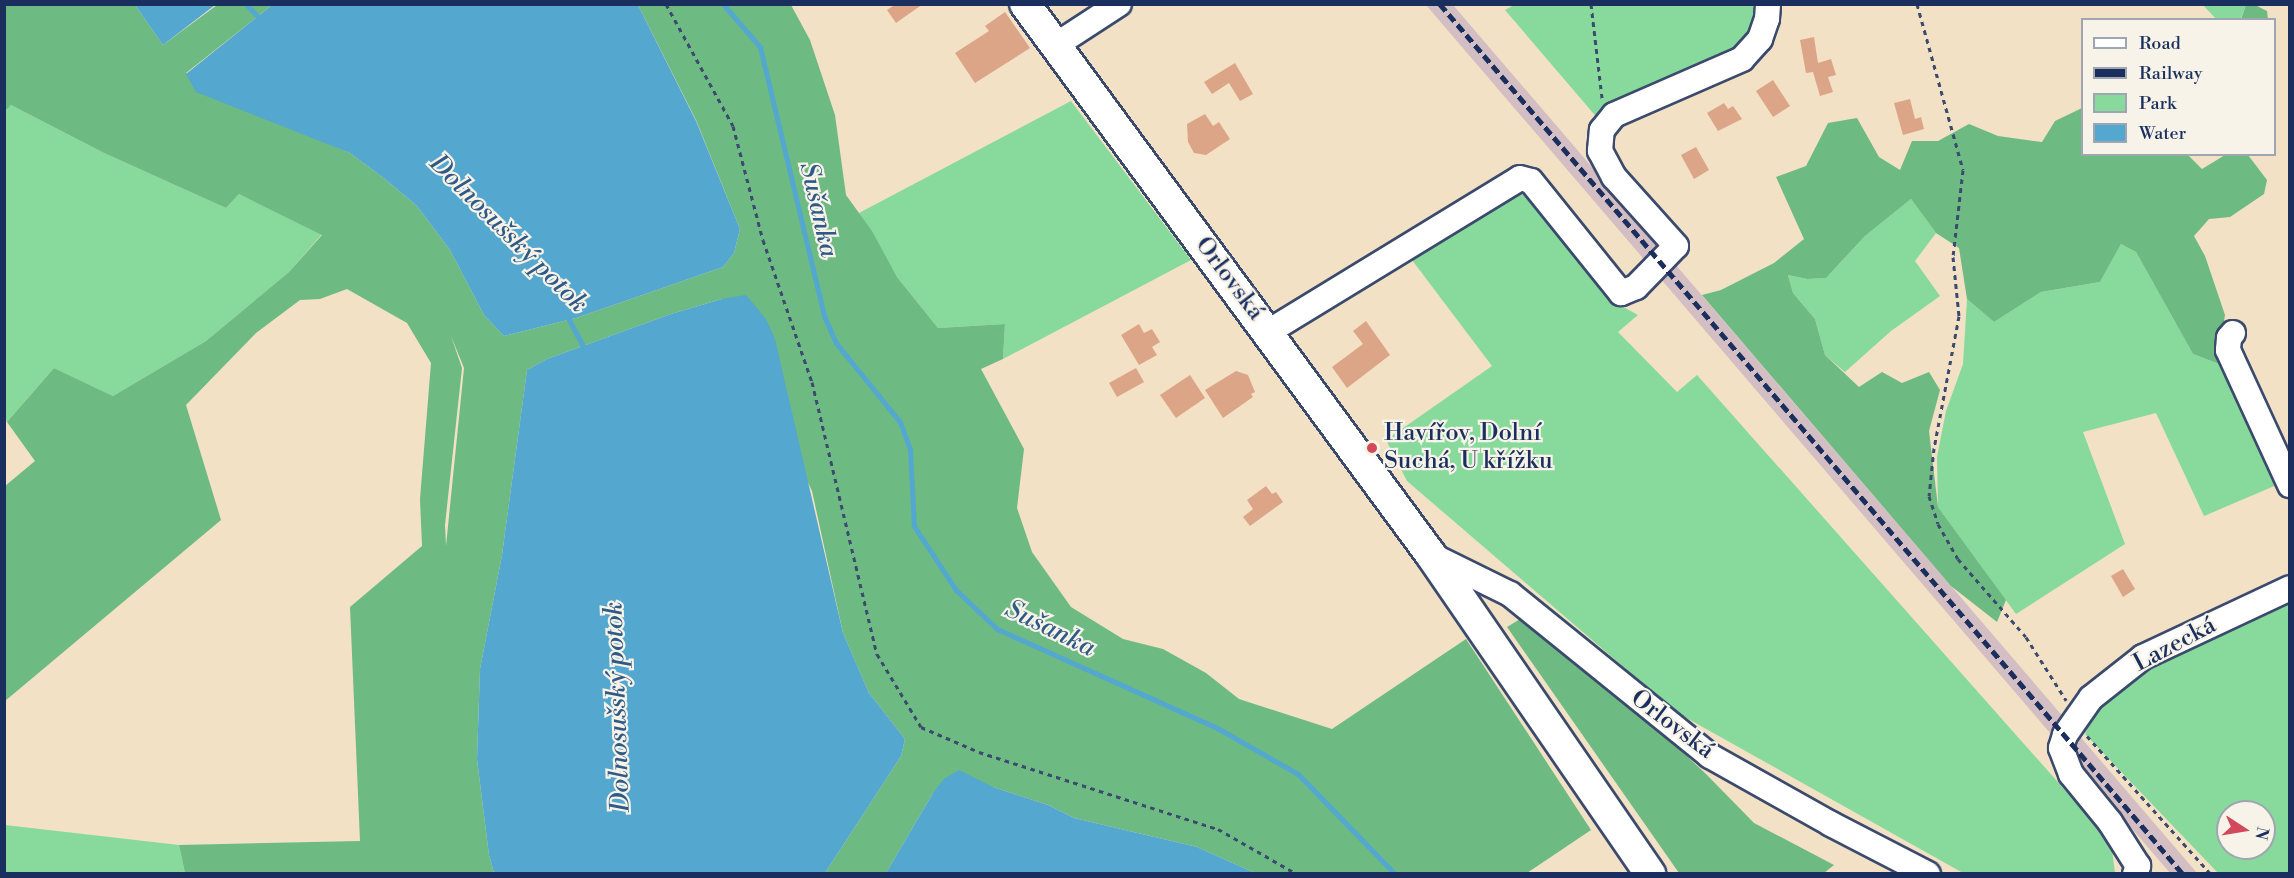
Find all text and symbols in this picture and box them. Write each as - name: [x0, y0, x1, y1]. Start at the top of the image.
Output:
- legend: [2081, 18, 2276, 156]
- text: Road: [2139, 32, 2181, 55]
- text: Railway: [2139, 62, 2202, 85]
- text: Park: [2139, 92, 2176, 115]
- text: Water: [2139, 122, 2186, 145]
- water label: Dolnosušský potok: [422, 148, 594, 320]
- water label: Sušanka: [792, 159, 844, 261]
- street label: Orlovská: [1188, 232, 1270, 326]
- place label: Havířov, Dolní Suchá, U křížku: [1384, 420, 1553, 476]
- marker: Havířov, Dolní Suchá, U křížku: [1365, 441, 1379, 455]
- water label: Sušanka: [1000, 594, 1100, 664]
- water label: Dolnosušský potok: [599, 601, 637, 813]
- street label: Lazecká: [2129, 611, 2221, 679]
- street label: Orlovská: [1625, 684, 1719, 766]
- north arrow: [2216, 800, 2276, 860]
- text: N: [2251, 825, 2273, 842]

